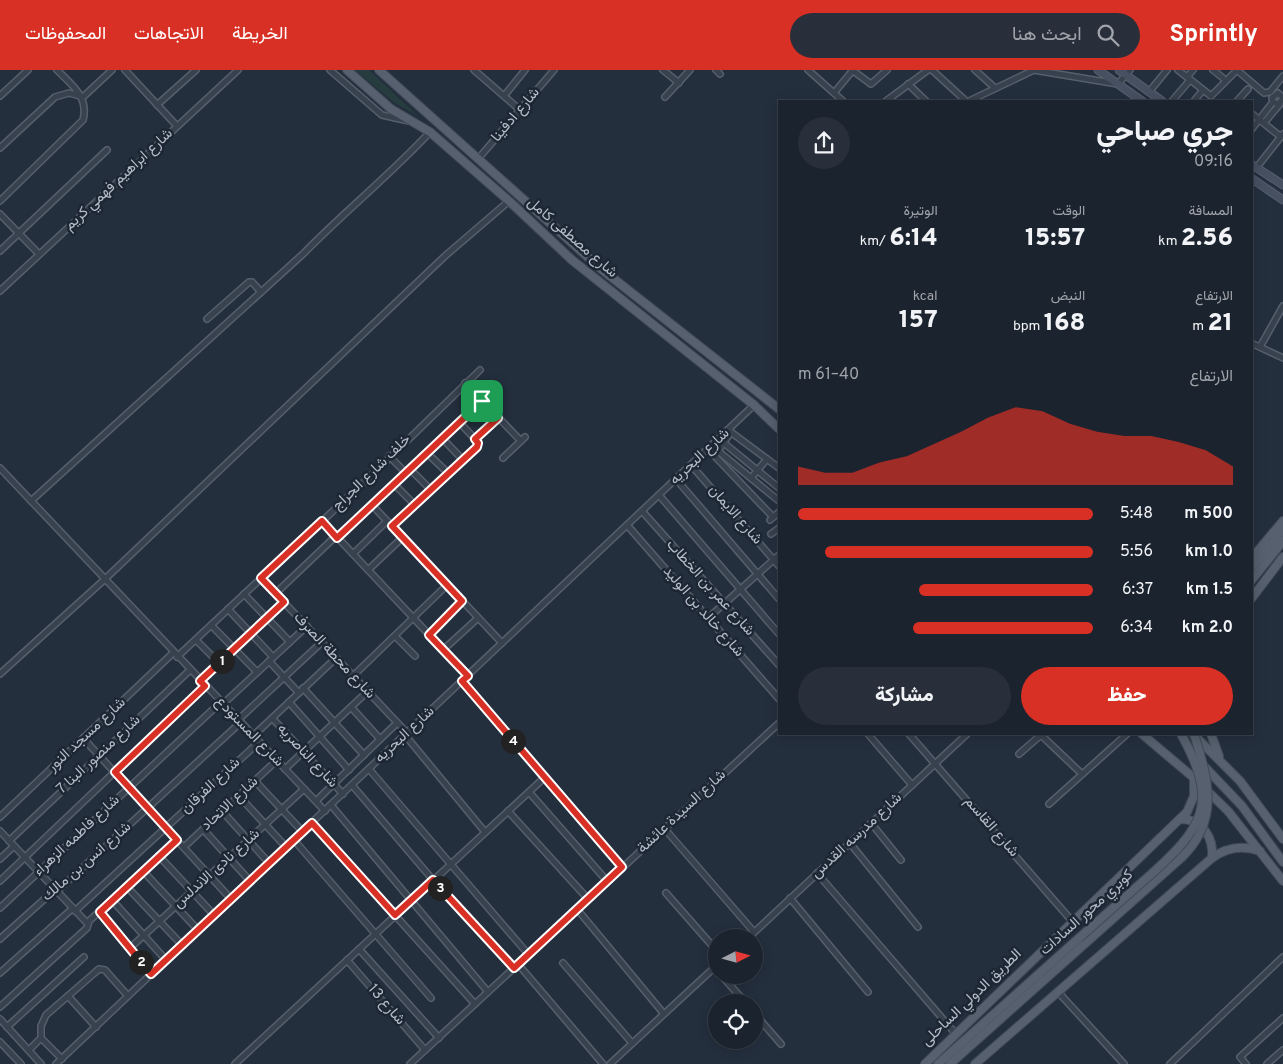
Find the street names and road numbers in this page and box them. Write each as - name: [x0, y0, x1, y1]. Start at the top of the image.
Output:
- street label: شارع ادفينا: [488, 84, 544, 146]
- street label: شارع ابراهيم فهمي كريم: [61, 125, 179, 237]
- street label: شارع مصطفى كامل: [523, 193, 621, 283]
- street label: شارع البحريه: [666, 424, 734, 490]
- street label: خلف شارع الجراج: [329, 431, 415, 515]
- street label: شارع الايمان: [704, 481, 766, 549]
- street label: شارع عمر بن الخطاب: [662, 536, 758, 640]
- street label: شارع خالد بن الوليد: [658, 563, 748, 662]
- street label: شارع محطة الصرف: [289, 609, 379, 703]
- street label: شارع المستودع: [210, 693, 288, 772]
- street label: شارع مسجد النور: [43, 694, 130, 777]
- street label: شارع البحريه: [371, 702, 439, 768]
- street label: شارع منصور البنا 7: [53, 711, 145, 799]
- street label: شارع الناصريه: [272, 720, 342, 792]
- street label: شارع الفرقان: [177, 753, 245, 818]
- street label: شارع السيدة عائشة: [634, 766, 731, 858]
- street label: شارع الاتحاد: [197, 773, 263, 835]
- street label: شارع مدرسه القدس: [807, 789, 907, 883]
- street label: شارع فاطمه الزهراء: [30, 791, 124, 881]
- street label: شارع القاسم: [959, 793, 1023, 861]
- street label: شارع انس بن مالك: [38, 818, 136, 906]
- street label: شارع نادى الاندلس: [170, 825, 264, 913]
- street label: كوبري محور السادات: [1036, 866, 1139, 961]
- street label: الطريق الدولي الساحلى: [918, 945, 1028, 1052]
- street label: شارع 13: [363, 981, 409, 1030]

